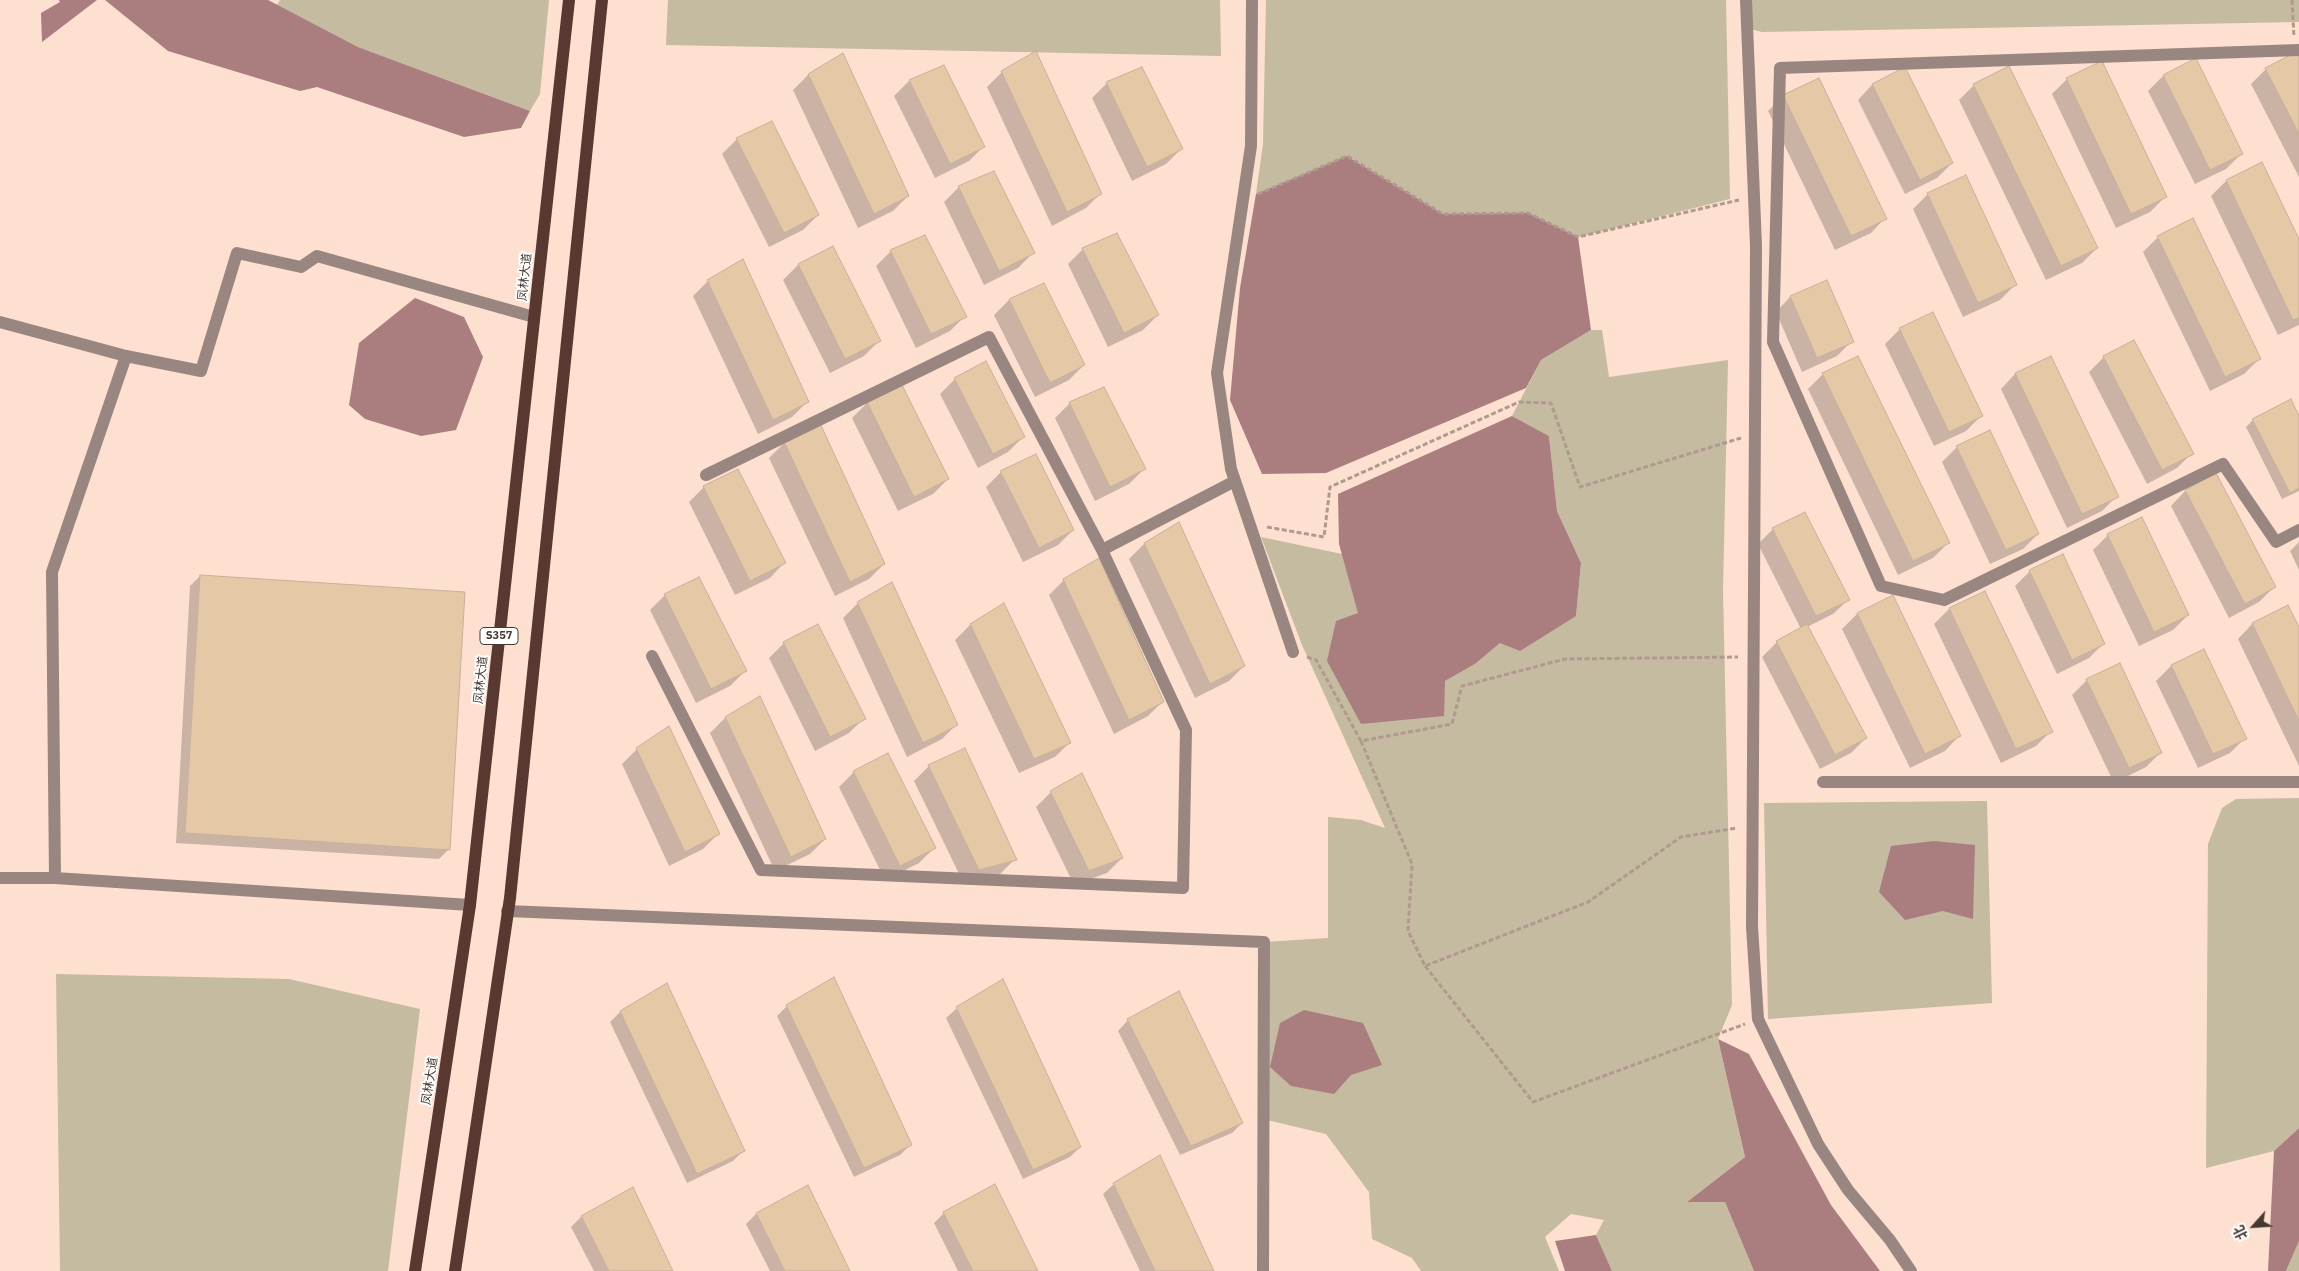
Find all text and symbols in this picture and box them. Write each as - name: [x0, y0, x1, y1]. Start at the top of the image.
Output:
- street label: 凤林大道: [515, 252, 535, 302]
- road number: S357: [480, 628, 518, 644]
- street label: 凤林大道: [471, 655, 491, 705]
- street label: 凤林大道: [419, 1056, 441, 1106]
- north arrow: [2229, 1201, 2279, 1251]
- text: 北: [2229, 1222, 2252, 1243]

